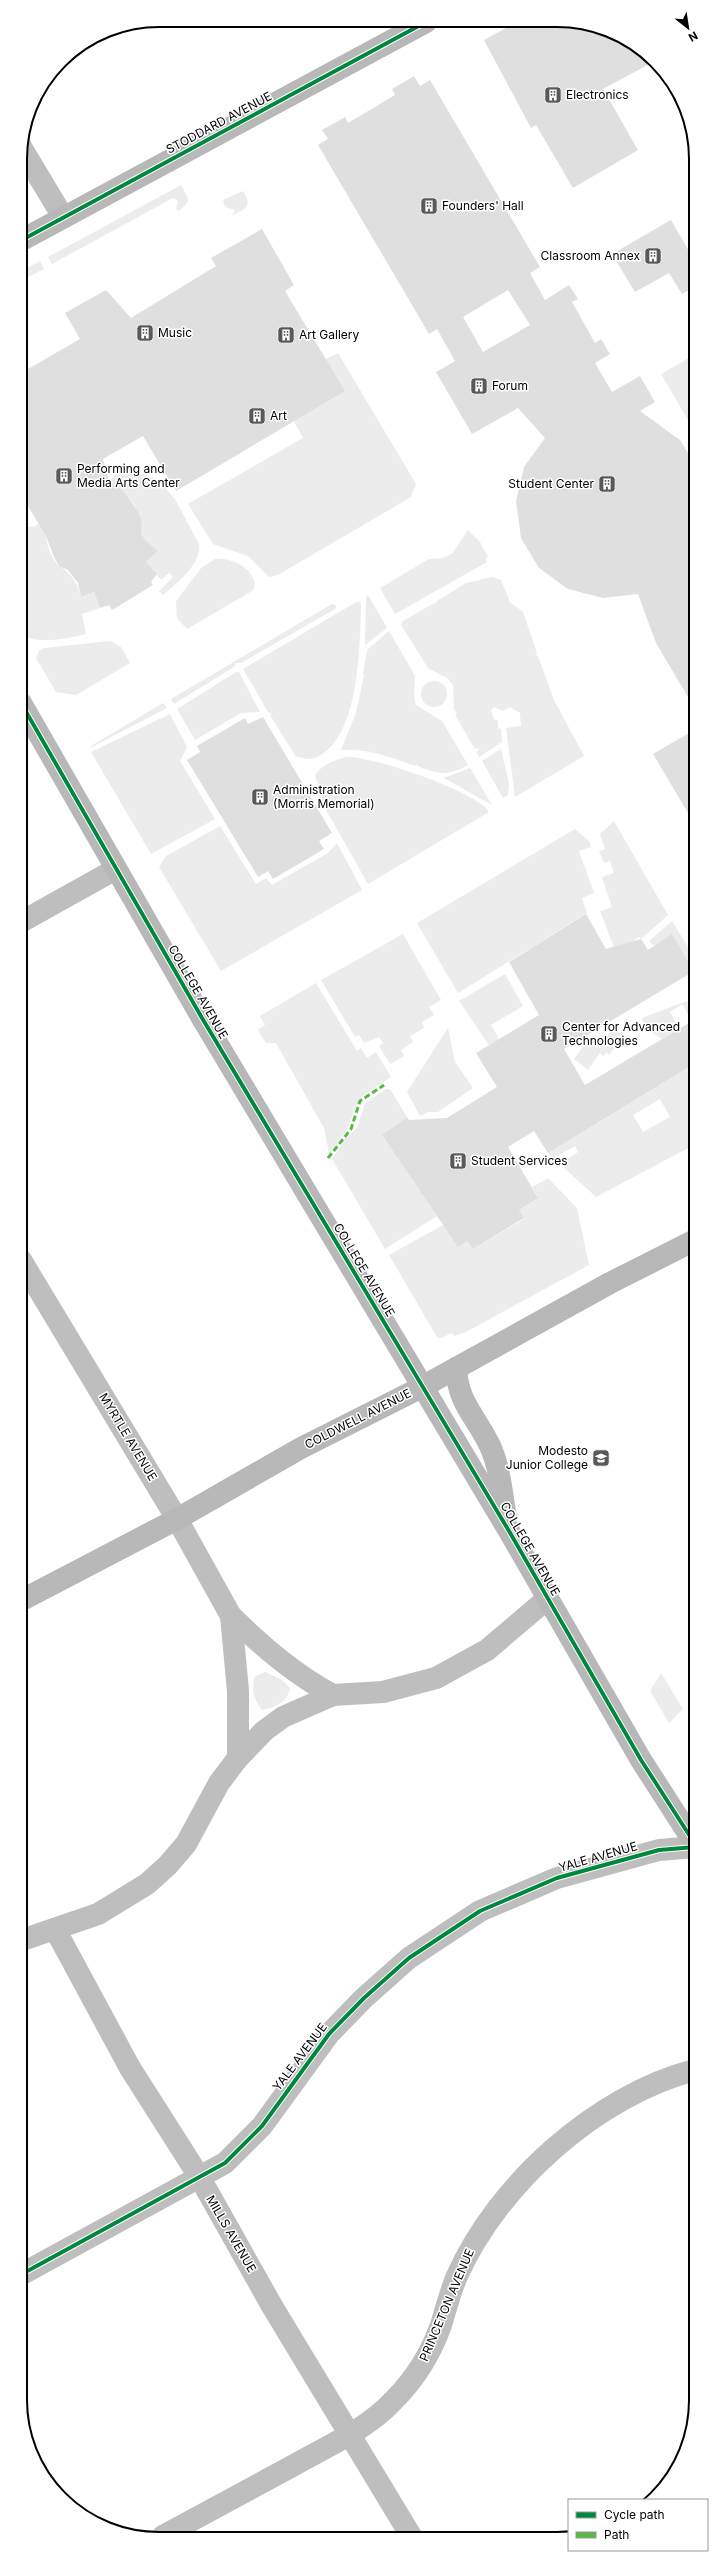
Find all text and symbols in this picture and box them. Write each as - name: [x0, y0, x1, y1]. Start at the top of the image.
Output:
- north arrow: [668, 8, 708, 48]
- text: N: [686, 29, 700, 45]
- building icon: Electronics: [543, 85, 563, 105]
- place label: Electronics: [566, 87, 629, 102]
- street label: STODDARD AVENUE: [163, 88, 274, 157]
- building icon: Founders' Hall: [419, 196, 439, 216]
- place label: Founders' Hall: [442, 198, 524, 213]
- building icon: Classroom Annex: [643, 246, 663, 266]
- place label: Classroom Annex: [541, 248, 640, 263]
- building icon: Music: [135, 323, 155, 343]
- place label: Music: [158, 325, 192, 340]
- building icon: Art Gallery: [276, 325, 296, 345]
- place label: Art Gallery: [299, 327, 359, 342]
- building icon: Forum: [469, 376, 489, 396]
- place label: Forum: [492, 378, 528, 393]
- building icon: Art: [247, 406, 267, 426]
- place label: Art: [270, 408, 287, 423]
- place label: Performing and Media Arts Center: [77, 461, 180, 490]
- building icon: Performing and Media Arts Center: [54, 466, 74, 486]
- building icon: Student Center: [597, 474, 617, 494]
- place label: Student Center: [508, 476, 594, 491]
- place label: Administration (Morris Memorial): [273, 782, 375, 811]
- building icon: Administration (Morris Memorial): [250, 787, 270, 807]
- street label: COLLEGE AVENUE: [165, 942, 232, 1042]
- place label: Center for Advanced Technologies: [562, 1019, 680, 1048]
- building icon: Center for Advanced Technologies: [539, 1024, 559, 1044]
- building icon: Student Services: [448, 1151, 468, 1171]
- place label: Student Services: [471, 1153, 568, 1168]
- street label: COLLEGE AVENUE: [331, 1220, 398, 1319]
- street label: COLDWELL AVENUE: [302, 1385, 414, 1452]
- street label: MYRTLE AVENUE: [96, 1390, 161, 1483]
- place label: Modesto Junior College: [506, 1443, 588, 1472]
- school or university icon: Modesto Junior College: [591, 1448, 611, 1468]
- street label: COLLEGE AVENUE: [497, 1499, 564, 1599]
- street label: YALE AVENUE: [557, 1838, 639, 1875]
- street label: YALE AVENUE: [269, 2020, 330, 2094]
- street label: MILLS AVENUE: [203, 2192, 260, 2275]
- street label: PRINCETON AVENUE: [416, 2246, 477, 2363]
- legend: [568, 2499, 708, 2551]
- text: Cycle path: [604, 2507, 665, 2522]
- text: Path: [604, 2527, 629, 2542]

